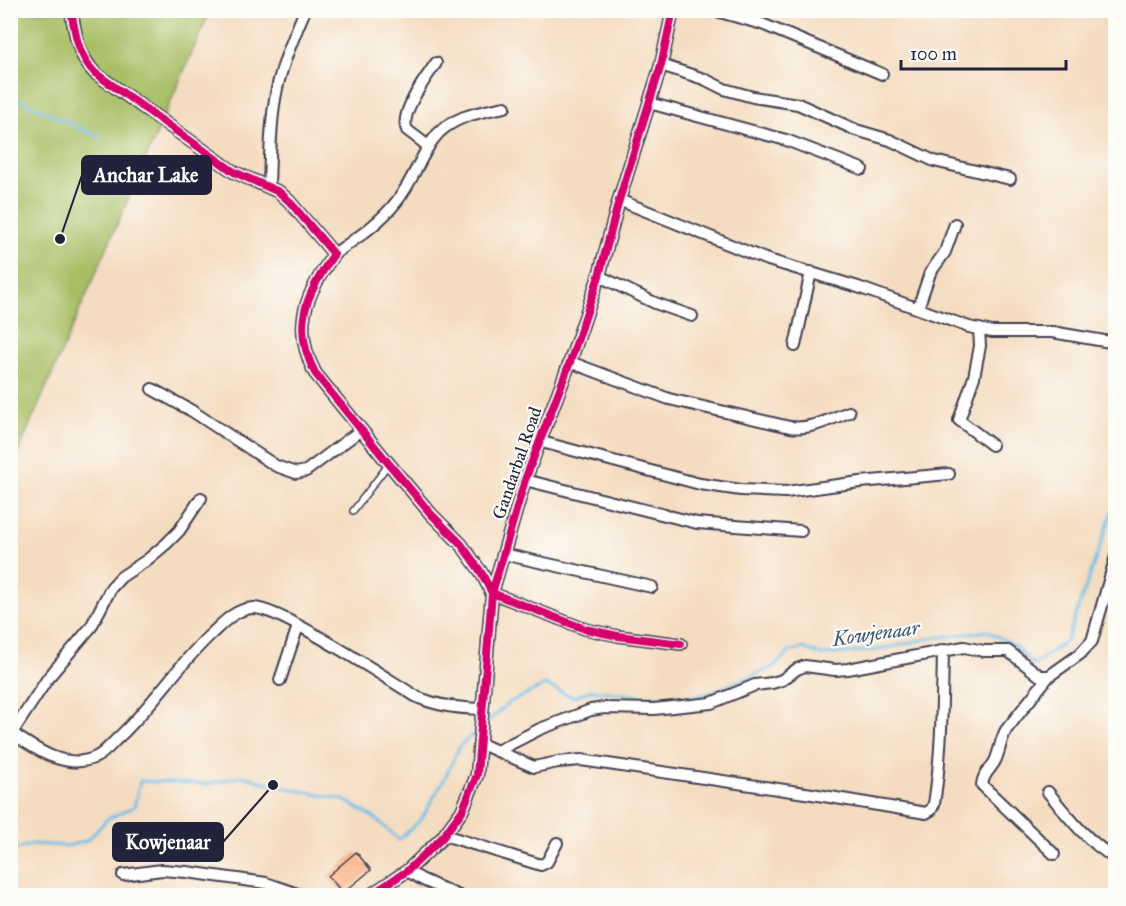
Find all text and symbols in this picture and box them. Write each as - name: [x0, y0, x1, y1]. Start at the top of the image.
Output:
- scale bar: [901, 33, 1066, 71]
- text: 100 m: [910, 43, 957, 65]
- callout: Anchar Lake: [82, 156, 211, 194]
- text: Anchar Lake: [92, 163, 199, 187]
- street label: Gandarbal Road: [488, 404, 546, 522]
- water label: Kowjenaar: [830, 615, 923, 651]
- callout: Kowjenaar: [113, 823, 223, 861]
- text: Kowjenaar: [125, 830, 211, 855]

